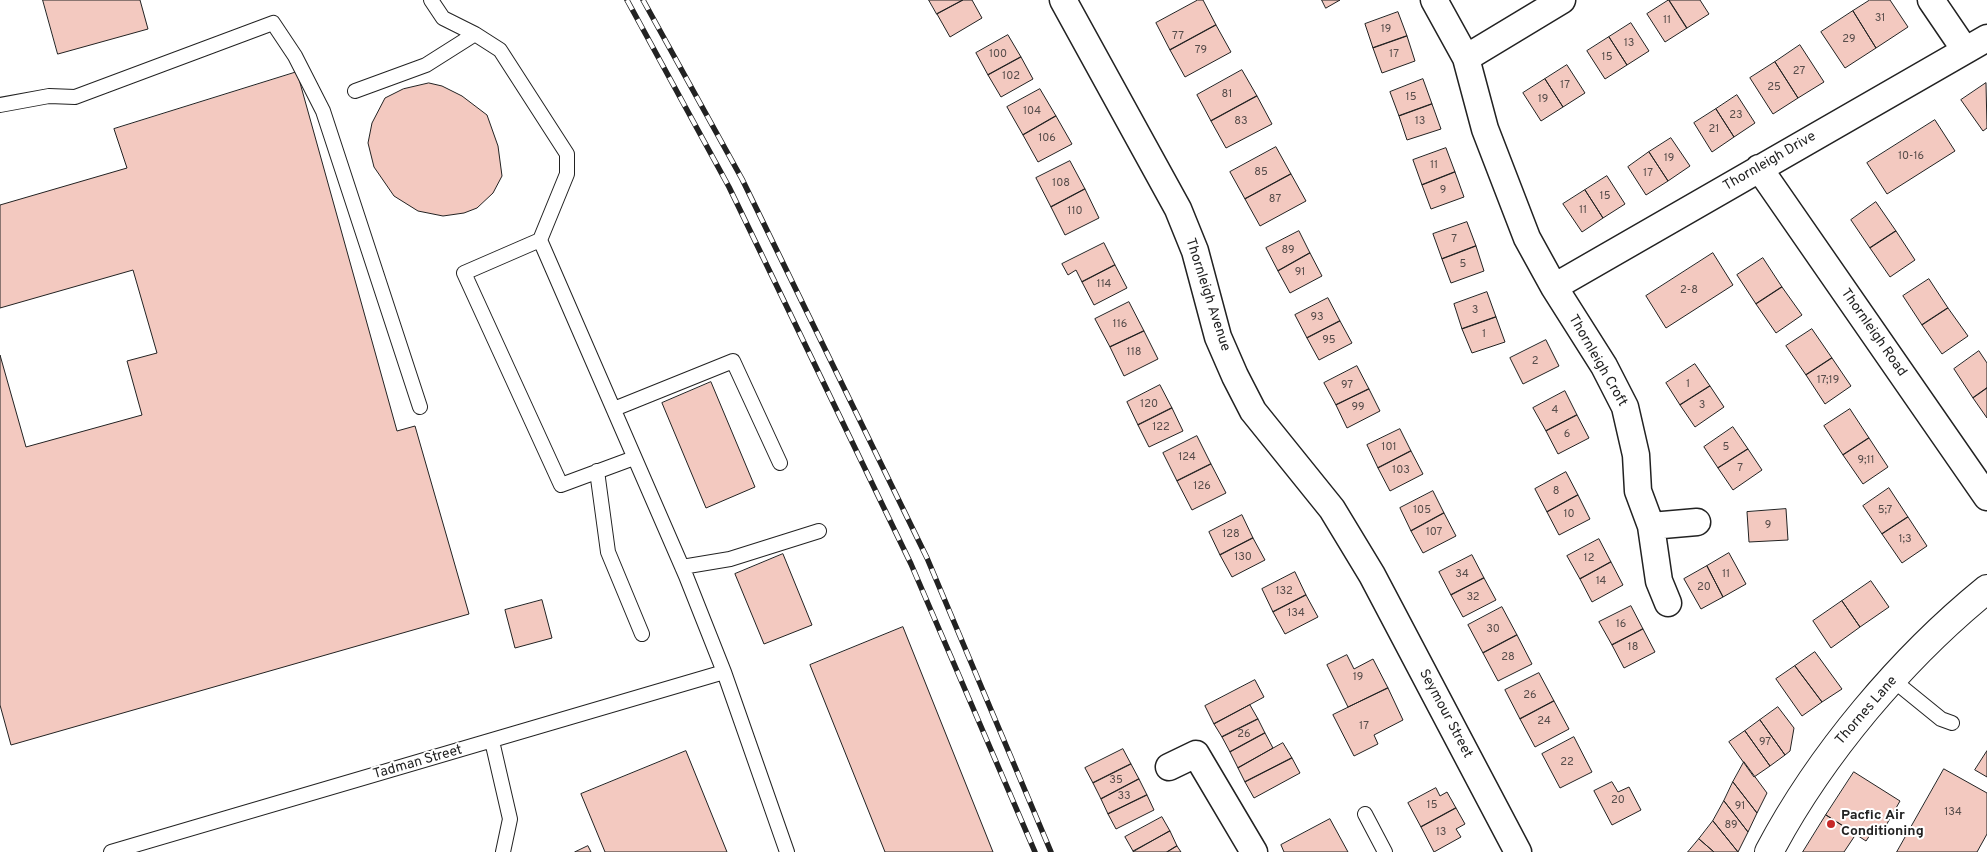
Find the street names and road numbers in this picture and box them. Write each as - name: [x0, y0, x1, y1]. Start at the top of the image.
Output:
- street label: Thornleigh Drive: [1721, 129, 1819, 195]
- street label: Thornleigh Avenue: [1181, 236, 1233, 354]
- street label: Thornleigh Road: [1836, 286, 1910, 380]
- street label: Thornleigh Croft: [1564, 312, 1630, 410]
- street label: Seymour Street: [1415, 667, 1475, 761]
- street label: Thornes Lane: [1833, 673, 1901, 749]
- street label: Tadman Street: [372, 742, 464, 784]

